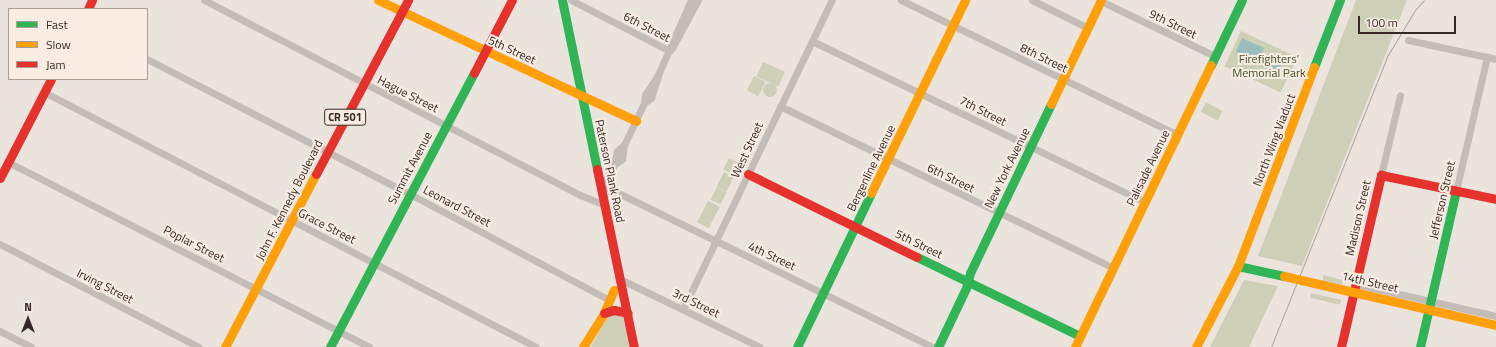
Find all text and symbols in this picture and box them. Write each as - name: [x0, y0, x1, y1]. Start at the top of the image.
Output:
- street label: 9th Street: [1147, 6, 1199, 42]
- legend: [8, 8, 148, 80]
- scale bar: [1360, 8, 1458, 34]
- street label: 6th Street: [621, 9, 673, 45]
- text: 100 m: [1365, 13, 1398, 32]
- text: Fast: [46, 15, 68, 34]
- street label: 5th Street: [486, 33, 538, 67]
- text: Slow: [46, 35, 71, 54]
- street label: 8th Street: [1018, 40, 1070, 76]
- park label: Firefighters' Memorial Park: [1232, 52, 1306, 80]
- text: Jam: [46, 55, 66, 74]
- street label: Hague Street: [375, 73, 441, 115]
- street label: North Wing Viaduct: [1250, 92, 1298, 188]
- street label: 7th Street: [957, 93, 1009, 129]
- road number: CR 501: [324, 108, 366, 126]
- street label: Paterson Plank Road: [592, 118, 628, 224]
- street label: West Street: [728, 120, 766, 180]
- street label: Bergenline Avenue: [844, 122, 898, 214]
- street label: New York Avenue: [981, 125, 1033, 211]
- street label: Palisade Avenue: [1123, 128, 1173, 208]
- street label: Summit Avenue: [385, 129, 435, 207]
- street label: John F. Kennedy Boulevard: [252, 137, 326, 263]
- street label: 6th Street: [925, 160, 977, 196]
- street label: Jefferson Street: [1426, 160, 1458, 240]
- street label: Madison Street: [1342, 179, 1374, 257]
- street label: Leonard Street: [421, 182, 493, 230]
- street label: Grace Street: [296, 205, 358, 247]
- street label: Poplar Street: [161, 223, 227, 265]
- street label: 5th Street: [893, 226, 945, 262]
- street label: 4th Street: [746, 239, 798, 273]
- street label: Irving Street: [74, 266, 136, 306]
- street label: 14th Street: [1340, 268, 1400, 296]
- street label: 3rd Street: [670, 285, 722, 321]
- north arrow: [8, 299, 48, 339]
- text: N: [24, 299, 32, 315]

